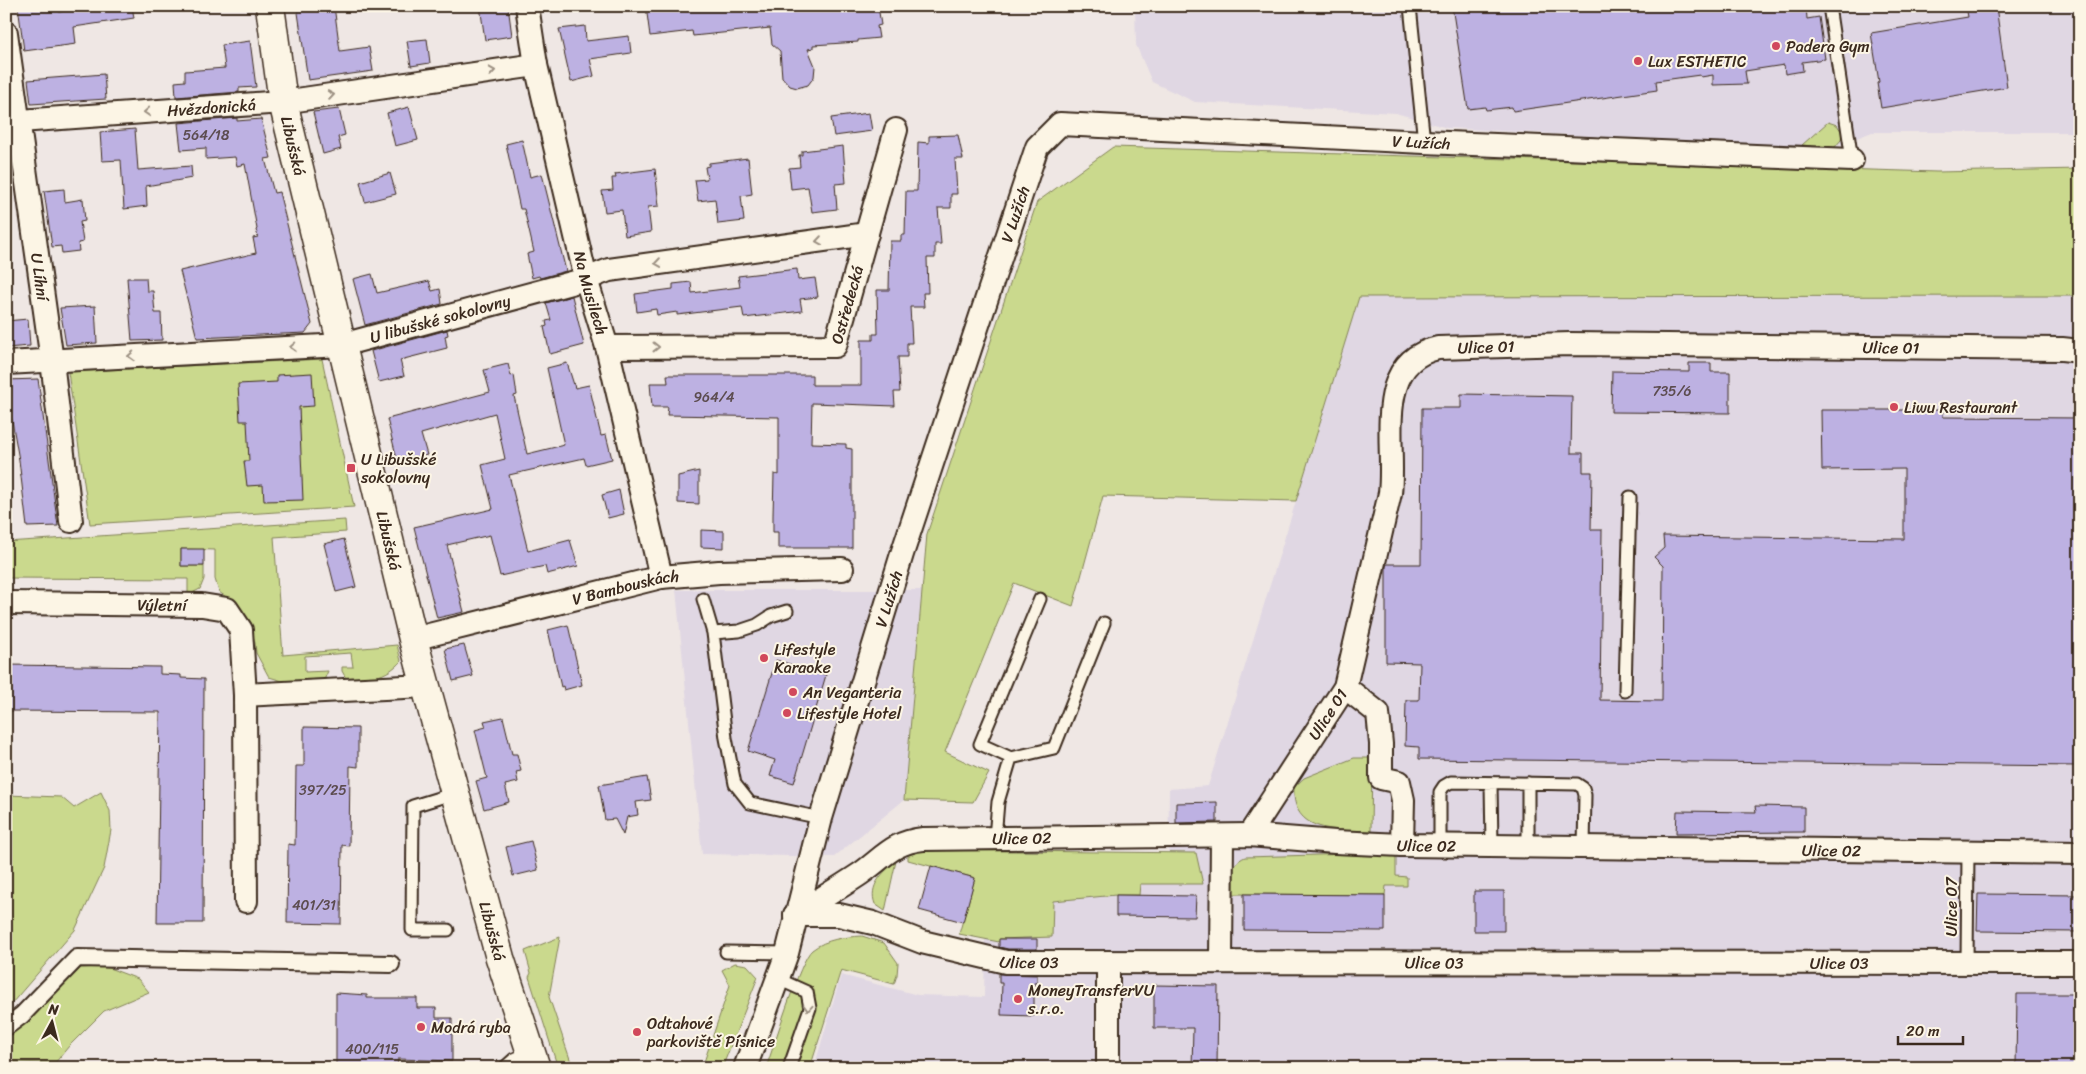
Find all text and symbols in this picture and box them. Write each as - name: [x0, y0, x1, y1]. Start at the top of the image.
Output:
- place label: Padera Gym: [1786, 32, 1870, 61]
- marker: Padera Gym: [1770, 40, 1782, 52]
- place label: Lux ESTHETIC: [1648, 47, 1747, 76]
- marker: Lux ESTHETIC: [1632, 55, 1644, 67]
- one-way arrow: [489, 66, 497, 77]
- street label: Hvězdonická: [166, 90, 257, 125]
- one-way arrow: [328, 90, 336, 101]
- one-way arrow: [143, 106, 151, 117]
- street label: Libušská: [272, 113, 314, 179]
- house number: 564/18: [183, 123, 230, 148]
- street label: V Lužích: [1392, 126, 1451, 158]
- street label: V Lužích: [992, 182, 1038, 246]
- one-way arrow: [815, 235, 823, 245]
- street label: Na Musilech: [565, 248, 616, 339]
- street label: U Líhní: [22, 251, 58, 305]
- one-way arrow: [654, 257, 662, 268]
- street label: Ostředecká: [822, 262, 872, 348]
- street label: U libušské sokolovny: [366, 286, 514, 352]
- street label: Ulice 01: [1457, 332, 1515, 362]
- street label: Ulice 01: [1862, 333, 1920, 363]
- one-way arrow: [289, 342, 297, 353]
- one-way arrow: [652, 342, 660, 352]
- one-way arrow: [127, 351, 135, 362]
- house number: 735/6: [1652, 379, 1692, 404]
- house number: 964/4: [694, 385, 735, 410]
- place label: Liwu Restaurant: [1904, 393, 2018, 422]
- marker: Liwu Restaurant: [1888, 401, 1900, 413]
- place label: U Libušské sokolovny: [360, 445, 436, 492]
- marker: U Libušské sokolovny: [345, 462, 357, 474]
- street label: Libušská: [367, 508, 410, 573]
- street label: V Bambouskách: [569, 562, 680, 614]
- street label: V Lužích: [866, 567, 911, 631]
- street label: Výletní: [137, 590, 189, 620]
- place label: Lifestyle Karaoke: [774, 635, 836, 682]
- marker: Lifestyle Karaoke: [758, 652, 770, 664]
- place label: An Veganteria: [802, 678, 902, 707]
- street label: Ulice 01: [1300, 683, 1356, 746]
- marker: An Veganteria: [787, 686, 799, 698]
- place label: Lifestyle Hotel: [797, 699, 902, 728]
- marker: Lifestyle Hotel: [781, 707, 793, 719]
- house number: 397/25: [299, 778, 347, 803]
- street label: Ulice 02: [992, 823, 1052, 853]
- street label: Ulice 02: [1397, 831, 1456, 861]
- street label: Ulice 02: [1802, 836, 1861, 865]
- street label: Ulice 07: [1937, 877, 1966, 937]
- house number: 401/31: [292, 893, 336, 918]
- street label: Libušská: [470, 898, 514, 964]
- street label: Ulice 03: [996, 947, 1059, 978]
- street label: Ulice 03: [1405, 948, 1464, 977]
- street label: Ulice 03: [1810, 949, 1869, 978]
- place label: MoneyTransferVU s.r.o.: [1027, 976, 1155, 1023]
- marker: MoneyTransferVU s.r.o.: [1012, 993, 1024, 1005]
- north arrow: [28, 996, 78, 1046]
- text: N: [46, 996, 60, 1023]
- one-way arrow: [802, 1004, 813, 1012]
- place label: Odtahové parkoviště Písnice: [646, 1009, 775, 1056]
- place label: Modrá ryba: [431, 1013, 511, 1042]
- scale bar: [1898, 1014, 1964, 1046]
- text: 20 m: [1906, 1018, 1940, 1044]
- marker: Modrá ryba: [415, 1021, 427, 1033]
- marker: Odtahové parkoviště Písnice: [631, 1026, 643, 1038]
- house number: 400/115: [345, 1037, 399, 1062]

